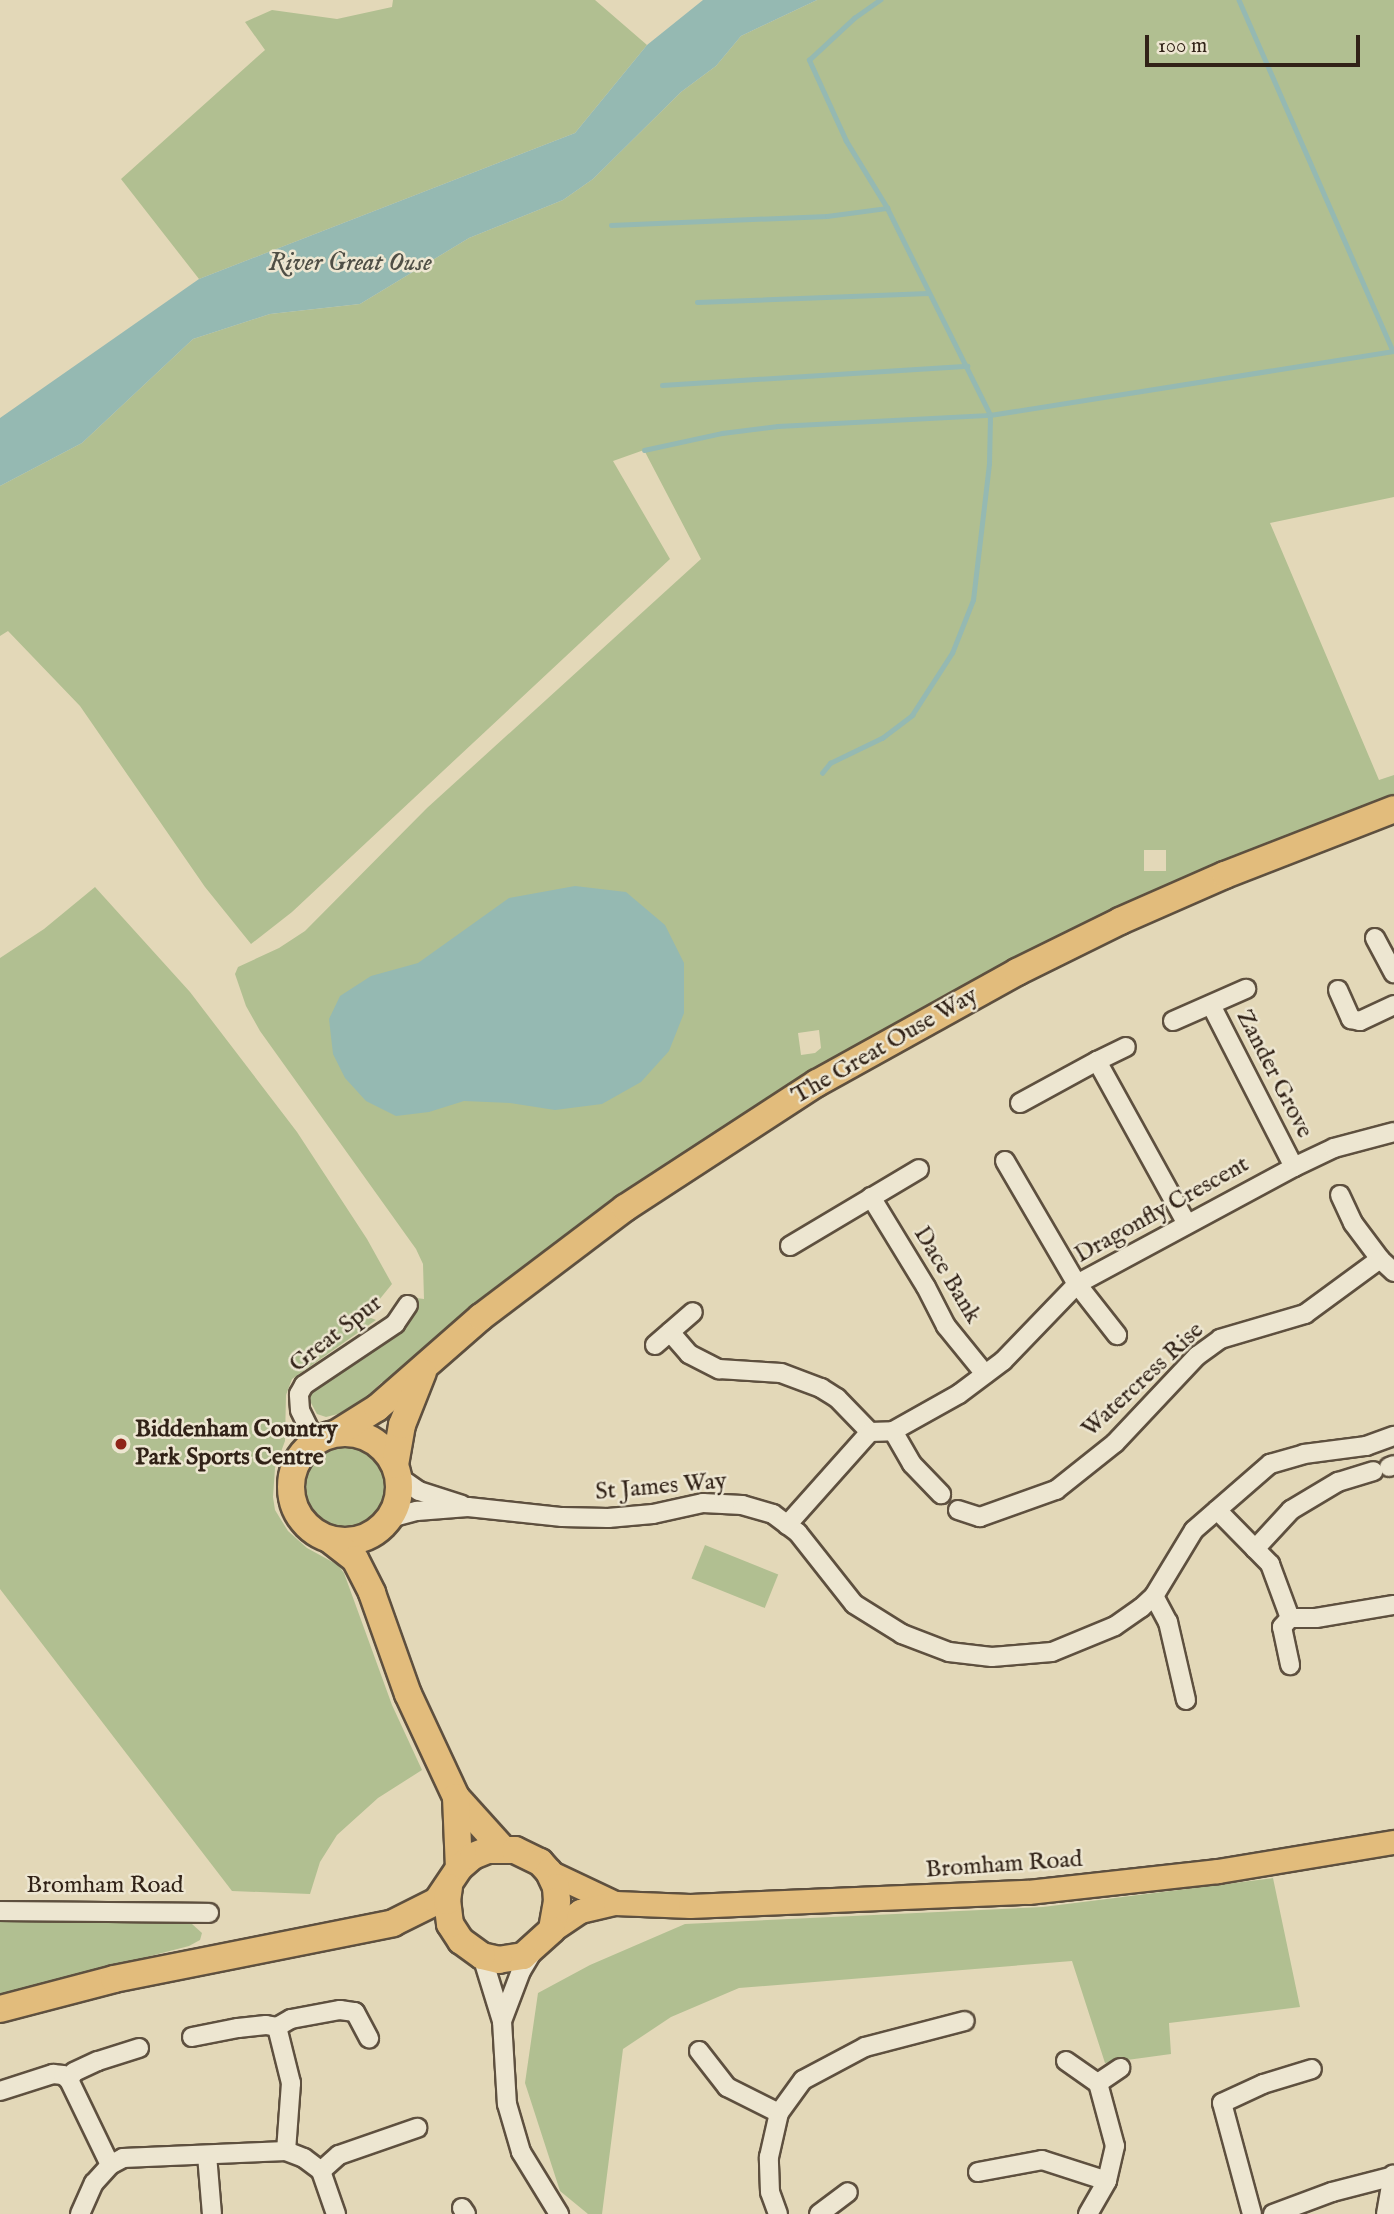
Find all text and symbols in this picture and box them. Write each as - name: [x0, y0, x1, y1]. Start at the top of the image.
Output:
- scale bar: [1149, 21, 1364, 65]
- text: 100 m: [1158, 33, 1207, 60]
- water label: River Great Ouse: [268, 247, 432, 279]
- street label: The Great Ouse Way: [787, 981, 983, 1111]
- street label: Zander Grove: [1229, 1005, 1319, 1143]
- street label: Dragonfly Crescent: [1070, 1150, 1254, 1270]
- street label: Dace Bank: [907, 1221, 987, 1329]
- street label: Great Spur: [284, 1289, 388, 1379]
- street label: Watercress Rise: [1076, 1316, 1210, 1444]
- place label: Biddenham Country Park Sports Centre: [135, 1416, 338, 1472]
- marker: Biddenham Country Park Sports Centre: [113, 1436, 129, 1452]
- street label: St James Way: [594, 1467, 728, 1507]
- street label: Bromham Road: [925, 1845, 1083, 1885]
- street label: Bromham Road: [26, 1872, 184, 1900]

